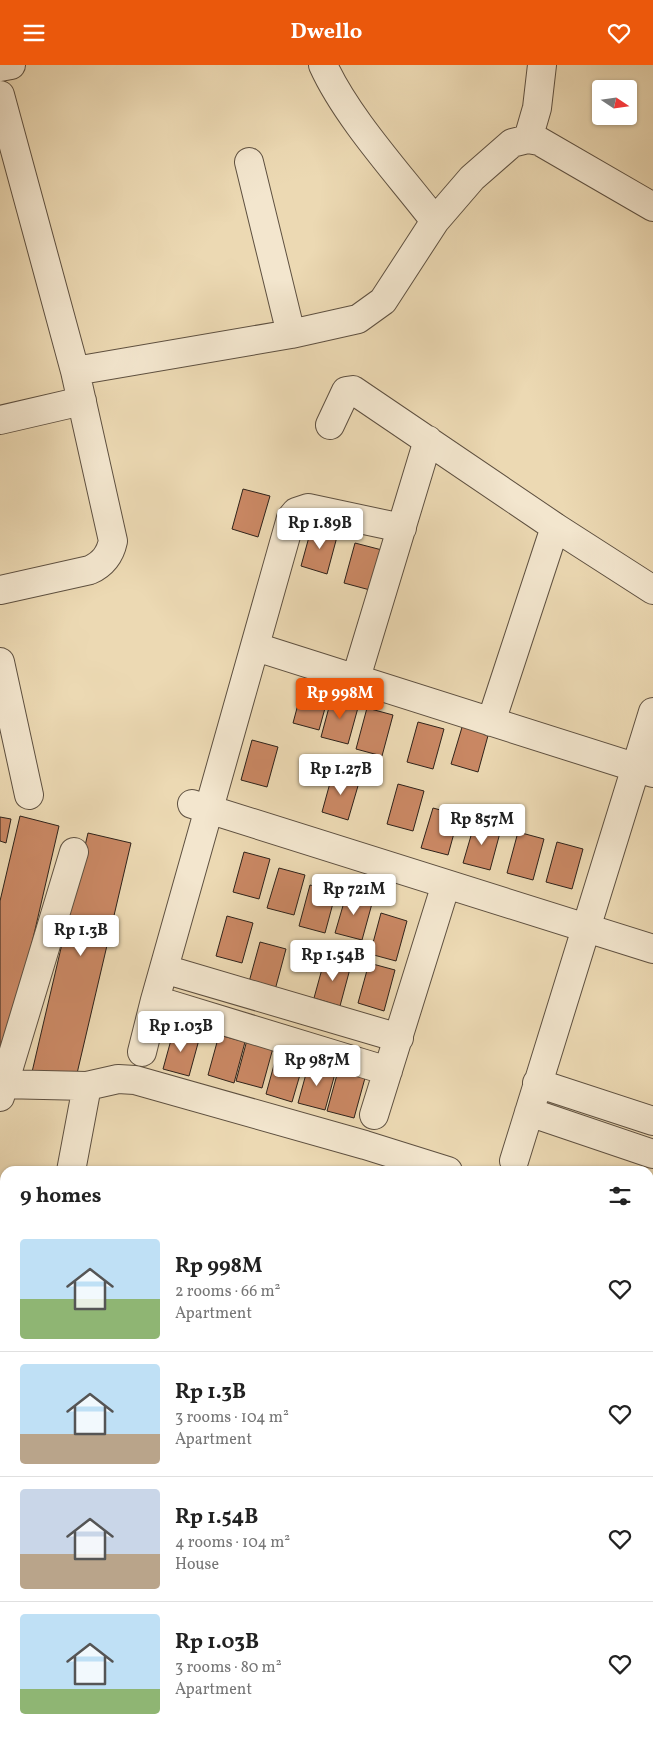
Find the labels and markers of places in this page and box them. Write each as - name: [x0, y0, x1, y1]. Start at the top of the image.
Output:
- pin: Rp 1.89B: [268, 507, 372, 550]
- pin: Rp 998M: [294, 677, 386, 720]
- pin: Rp 1.27B: [289, 753, 393, 796]
- pin: Rp 857M: [436, 803, 528, 846]
- pin: Rp 721M: [308, 873, 400, 916]
- pin: Rp 1.3B: [35, 915, 127, 957]
- pin: Rp 1.54B: [281, 939, 385, 982]
- pin: Rp 1.03B: [129, 1011, 233, 1053]
- pin: Rp 987M: [271, 1045, 363, 1087]

